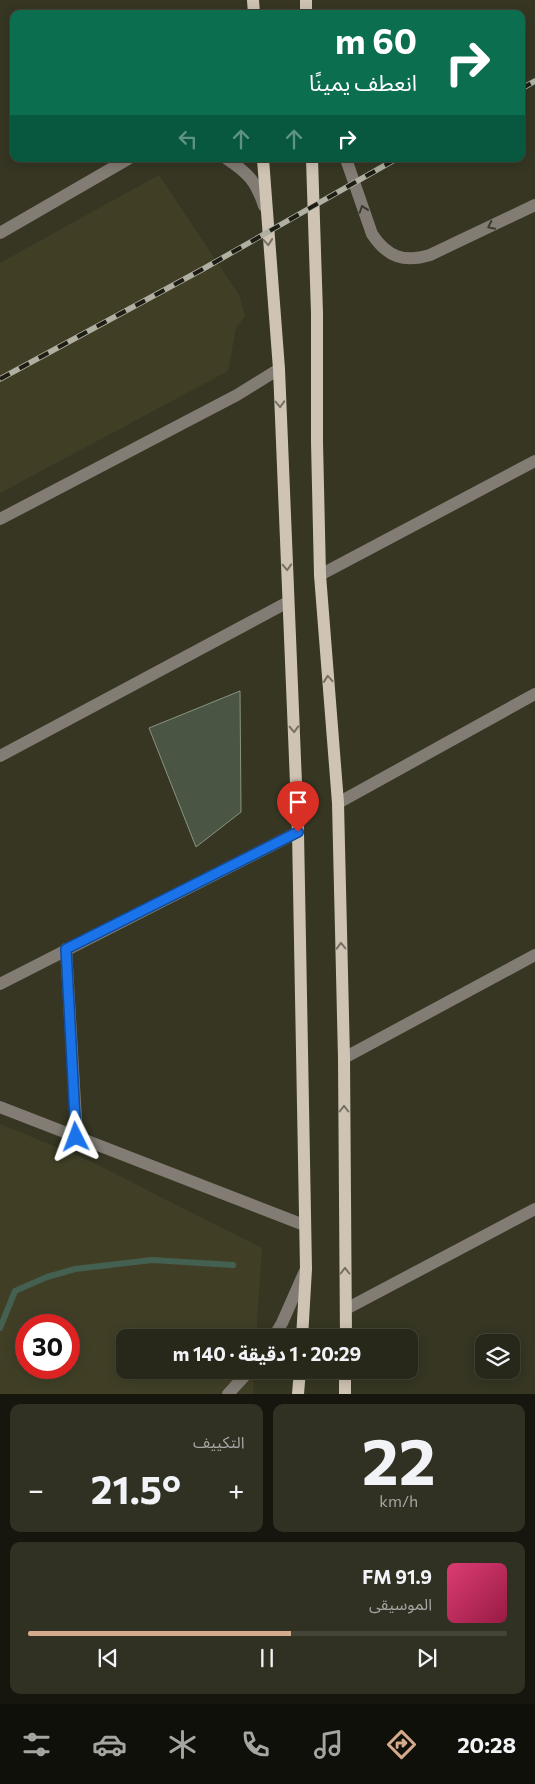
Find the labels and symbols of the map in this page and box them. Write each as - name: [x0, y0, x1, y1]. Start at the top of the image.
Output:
- one-way arrow: [359, 205, 369, 214]
- one-way arrow: [487, 220, 496, 230]
- one-way arrow: [263, 239, 274, 247]
- one-way arrow: [275, 401, 285, 409]
- one-way arrow: [281, 563, 292, 571]
- one-way arrow: [323, 675, 334, 683]
- one-way arrow: [289, 726, 299, 733]
- pin: [277, 781, 319, 832]
- one-way arrow: [336, 942, 346, 950]
- one-way arrow: [339, 1105, 349, 1112]
- position arrow: [49, 1110, 101, 1162]
- one-way arrow: [340, 1267, 351, 1275]
- speed limit sign: 30: [15, 1314, 80, 1379]

